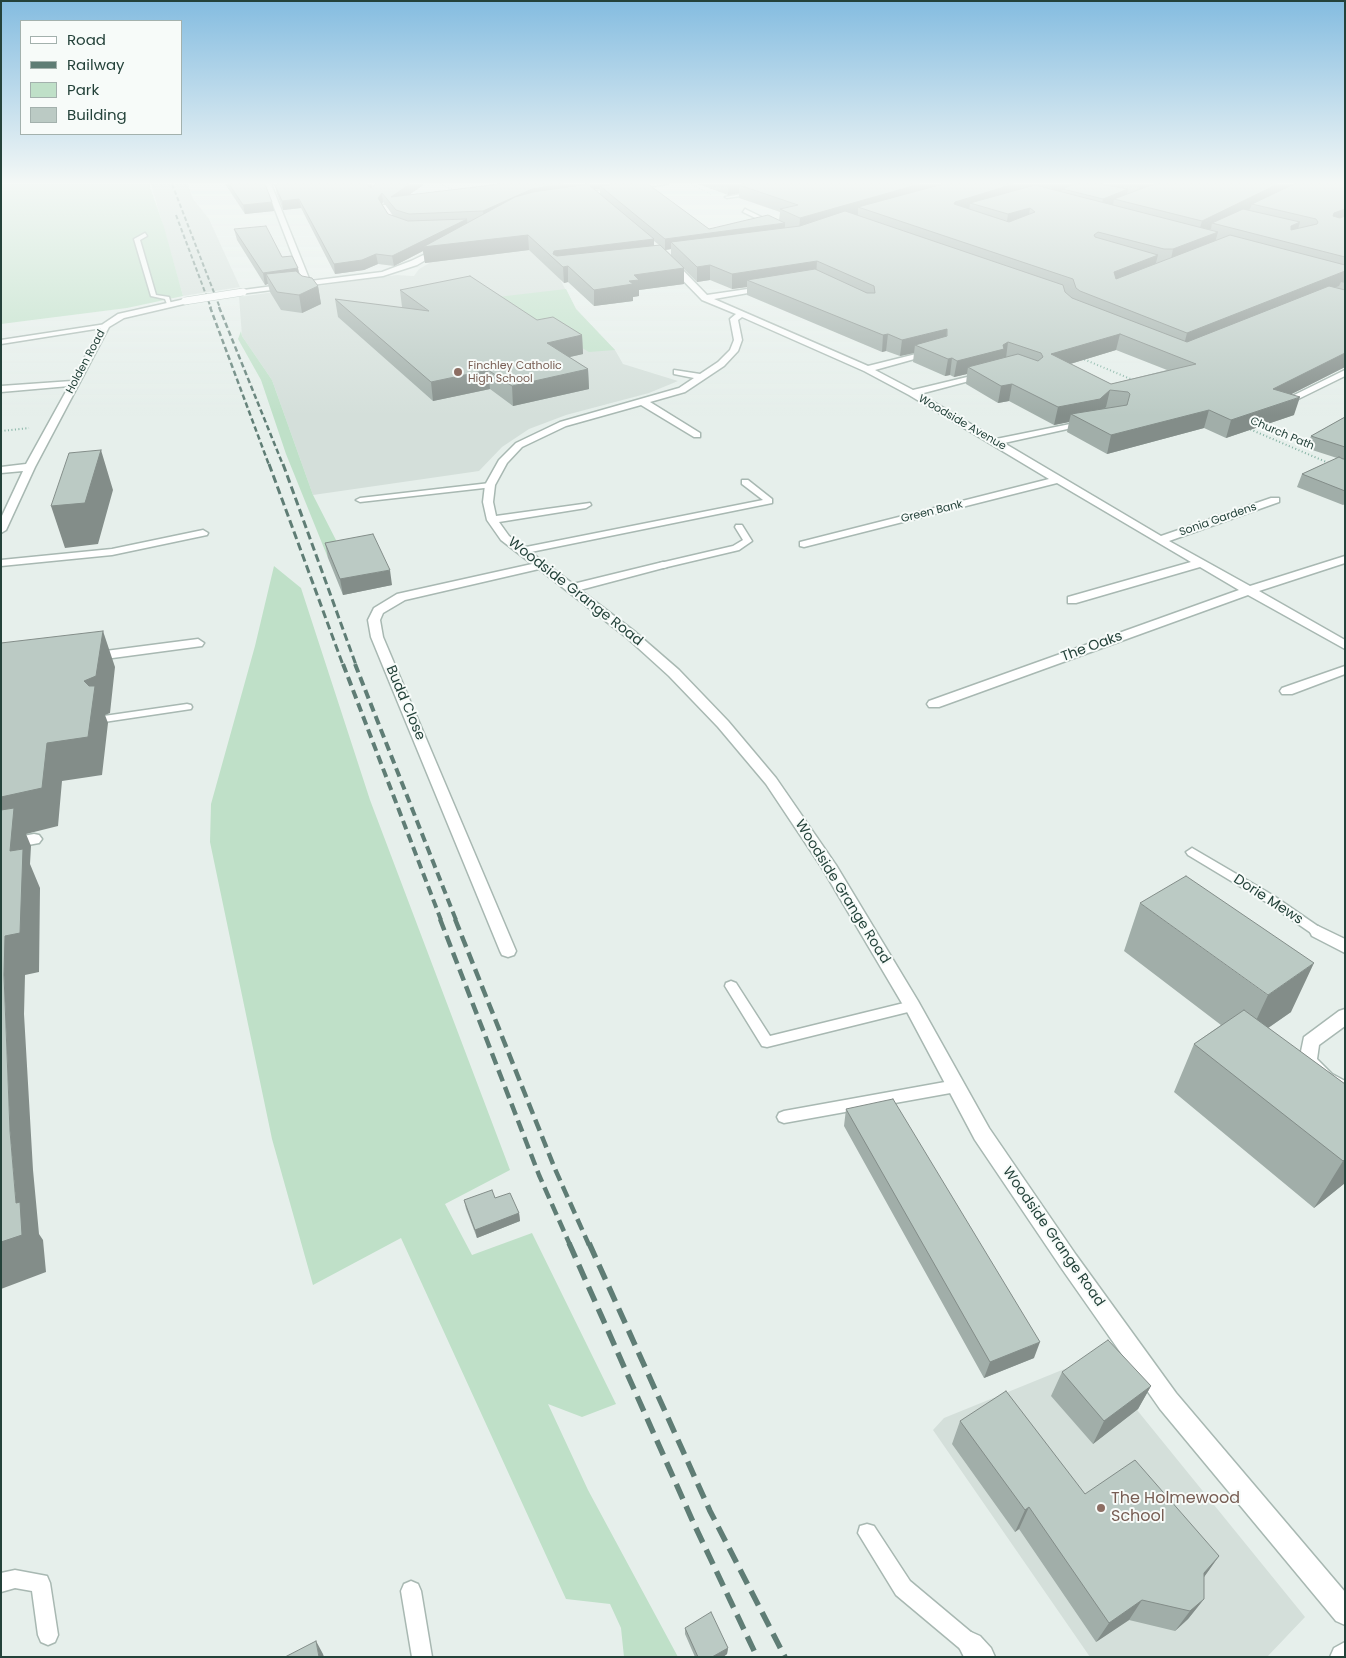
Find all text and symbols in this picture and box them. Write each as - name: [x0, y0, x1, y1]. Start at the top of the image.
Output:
- legend: [20, 20, 182, 135]
- text: Road: [67, 29, 106, 50]
- text: Railway: [67, 54, 125, 75]
- text: Park: [67, 79, 99, 100]
- text: Building: [67, 104, 127, 125]
- street label: Holden Road: [64, 328, 108, 396]
- place label: Finchley Catholic High School: [468, 359, 562, 385]
- marker: Finchley Catholic High School: [452, 366, 464, 378]
- street label: Woodside Avenue: [916, 392, 1008, 454]
- street label: Church Path: [1248, 415, 1316, 453]
- street label: Green Bank: [900, 498, 964, 526]
- street label: Sonia Gardens: [1178, 501, 1258, 539]
- street label: Woodside Grange Road: [504, 534, 646, 650]
- street label: The Oaks: [1059, 628, 1125, 666]
- street label: Budd Close: [382, 663, 428, 743]
- street label: Woodside Grange Road: [791, 817, 893, 967]
- street label: Dorie Mews: [1230, 871, 1306, 929]
- street label: Woodside Grange Road: [998, 1164, 1108, 1310]
- place label: The Holmewood School: [1111, 1489, 1240, 1527]
- marker: The Holmewood School: [1095, 1502, 1107, 1514]

